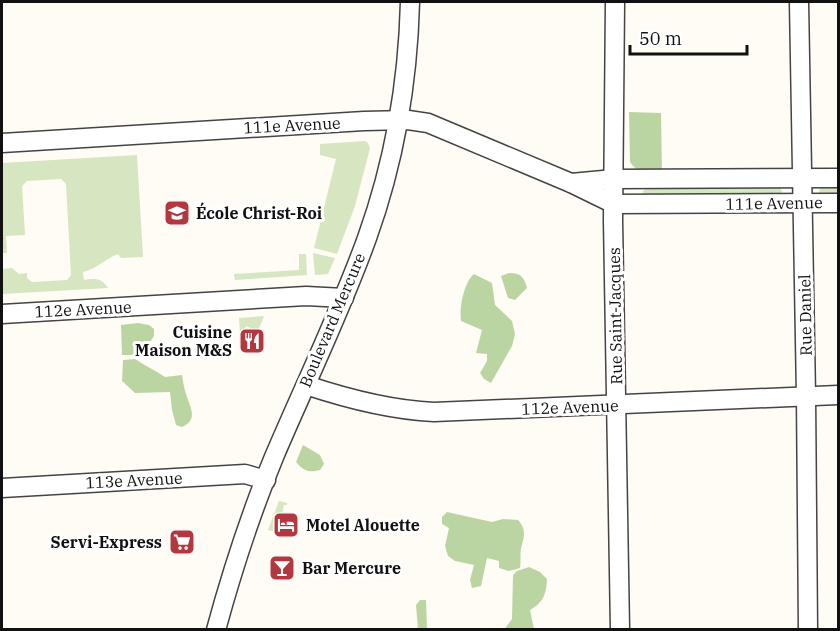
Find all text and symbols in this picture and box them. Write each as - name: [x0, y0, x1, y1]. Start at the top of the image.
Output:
- scale bar: [630, 18, 747, 56]
- text: 50 m: [639, 27, 682, 50]
- street label: 111e Avenue: [243, 112, 341, 138]
- street label: 111e Avenue: [725, 192, 823, 214]
- school or university icon: École Christ-Roi: [162, 198, 192, 228]
- place label: École Christ-Roi: [196, 202, 322, 223]
- street label: Rue Saint-Jacques: [604, 247, 626, 385]
- street label: Boulevard Mercure: [295, 250, 369, 390]
- street label: Rue Daniel: [794, 274, 816, 356]
- street label: 112e Avenue: [34, 296, 132, 322]
- place label: Cuisine Maison M&S: [135, 322, 232, 360]
- restaurant icon: Cuisine Maison M&S: [237, 326, 267, 356]
- street label: 112e Avenue: [521, 395, 619, 419]
- street label: 113e Avenue: [85, 467, 183, 493]
- hotel icon: Motel Alouette: [271, 510, 301, 540]
- place label: Motel Alouette: [306, 515, 420, 535]
- supermarket icon: Servi-Express: [167, 527, 197, 557]
- place label: Servi-Express: [51, 532, 162, 552]
- bar icon: Bar Mercure: [267, 553, 297, 583]
- place label: Bar Mercure: [302, 558, 401, 578]

